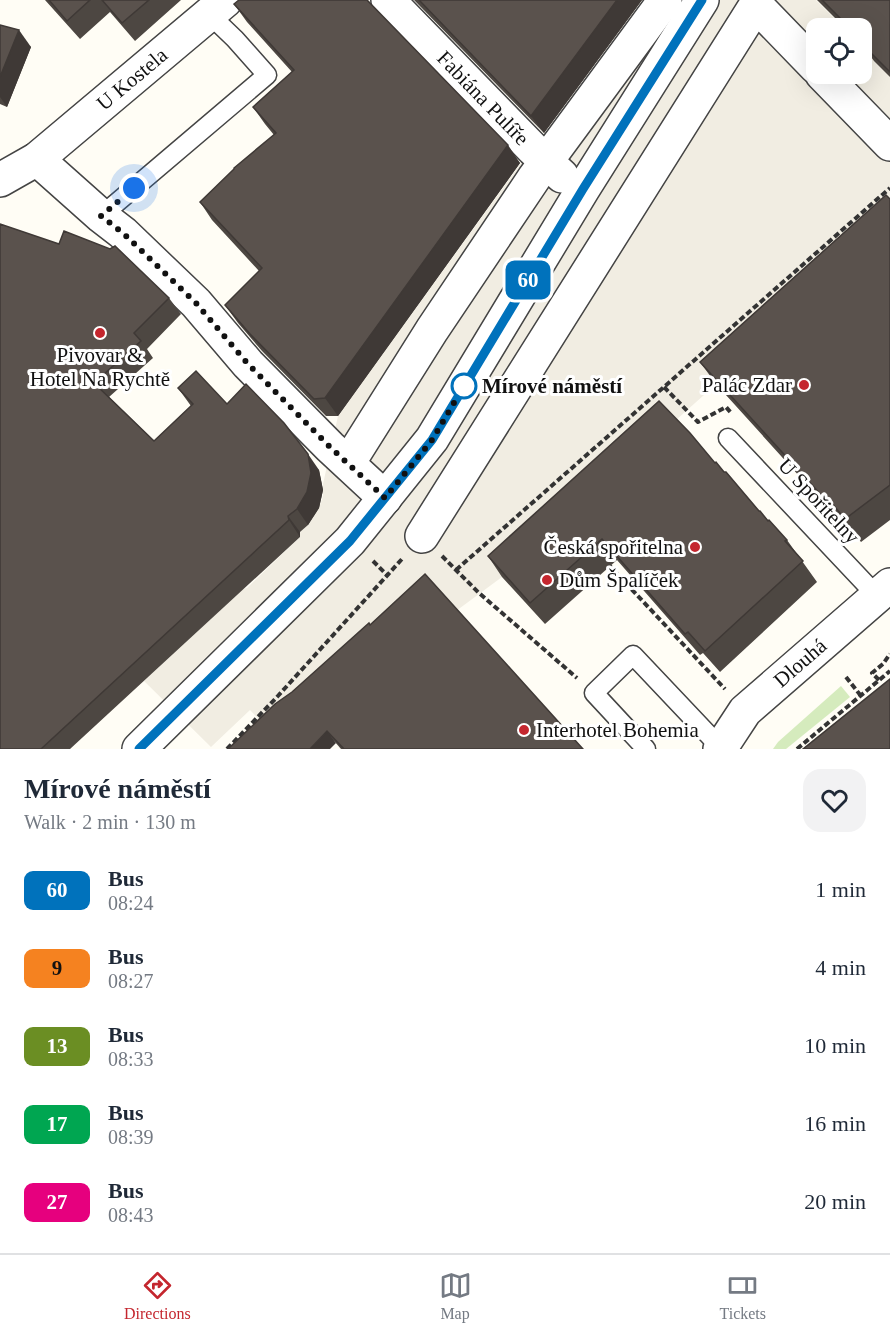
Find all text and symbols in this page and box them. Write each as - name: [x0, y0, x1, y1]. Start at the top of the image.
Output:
- map controls: [806, 18, 872, 84]
- button: locate: [806, 18, 872, 84]
- street label: U Kostela: [92, 42, 173, 115]
- street label: Fabiána Pulíře: [432, 46, 534, 150]
- your location: [119, 173, 149, 203]
- line badge: 60: [501, 260, 555, 300]
- text: 60: [518, 268, 539, 292]
- marker: Pivovar & Hotel Na Rychtě: [93, 326, 107, 340]
- place label: Pivovar & Hotel Na Rychtě: [30, 343, 170, 391]
- marker: Mírové náměstí: [451, 373, 477, 399]
- place label: Palác Zdar: [702, 373, 792, 397]
- place label: Mírové náměstí: [482, 374, 623, 398]
- marker: Palác Zdar: [797, 378, 811, 392]
- street label: U Spořitelny: [773, 453, 865, 549]
- place label: Česká spořitelna: [544, 535, 684, 559]
- marker: Česká spořitelna: [688, 540, 702, 554]
- place label: Dům Špalíček: [559, 568, 679, 592]
- marker: Dům Špalíček: [540, 573, 554, 587]
- street label: Dlouhá: [769, 633, 832, 692]
- place label: Interhotel Bohemia: [536, 718, 699, 742]
- marker: Interhotel Bohemia: [517, 723, 531, 737]
- button: heart: [803, 769, 866, 832]
- text: Mírové náměstí: [24, 773, 211, 804]
- text: Walk · 2 min · 130 m: [24, 811, 196, 833]
- text: Bus: [108, 866, 143, 891]
- text: 1 min: [815, 877, 866, 902]
- text: 60: [47, 878, 68, 902]
- text: 08:24: [108, 892, 154, 914]
- text: Bus: [108, 944, 143, 969]
- text: 4 min: [815, 955, 866, 980]
- text: 9: [52, 956, 62, 980]
- text: 08:27: [108, 970, 154, 992]
- text: Bus: [108, 1022, 143, 1047]
- text: 10 min: [804, 1033, 866, 1058]
- text: 13: [47, 1034, 68, 1058]
- text: 08:33: [108, 1048, 154, 1070]
- text: Bus: [108, 1100, 143, 1125]
- text: 16 min: [804, 1111, 866, 1136]
- text: 17: [47, 1112, 68, 1136]
- text: 08:39: [108, 1126, 154, 1148]
- text: Bus: [108, 1178, 143, 1203]
- text: 20 min: [804, 1189, 866, 1214]
- text: 27: [47, 1190, 68, 1214]
- text: 08:43: [108, 1204, 154, 1226]
- tab: Directions: [124, 1269, 191, 1323]
- tab: Map: [439, 1269, 472, 1323]
- tab: Tickets: [720, 1269, 766, 1323]

